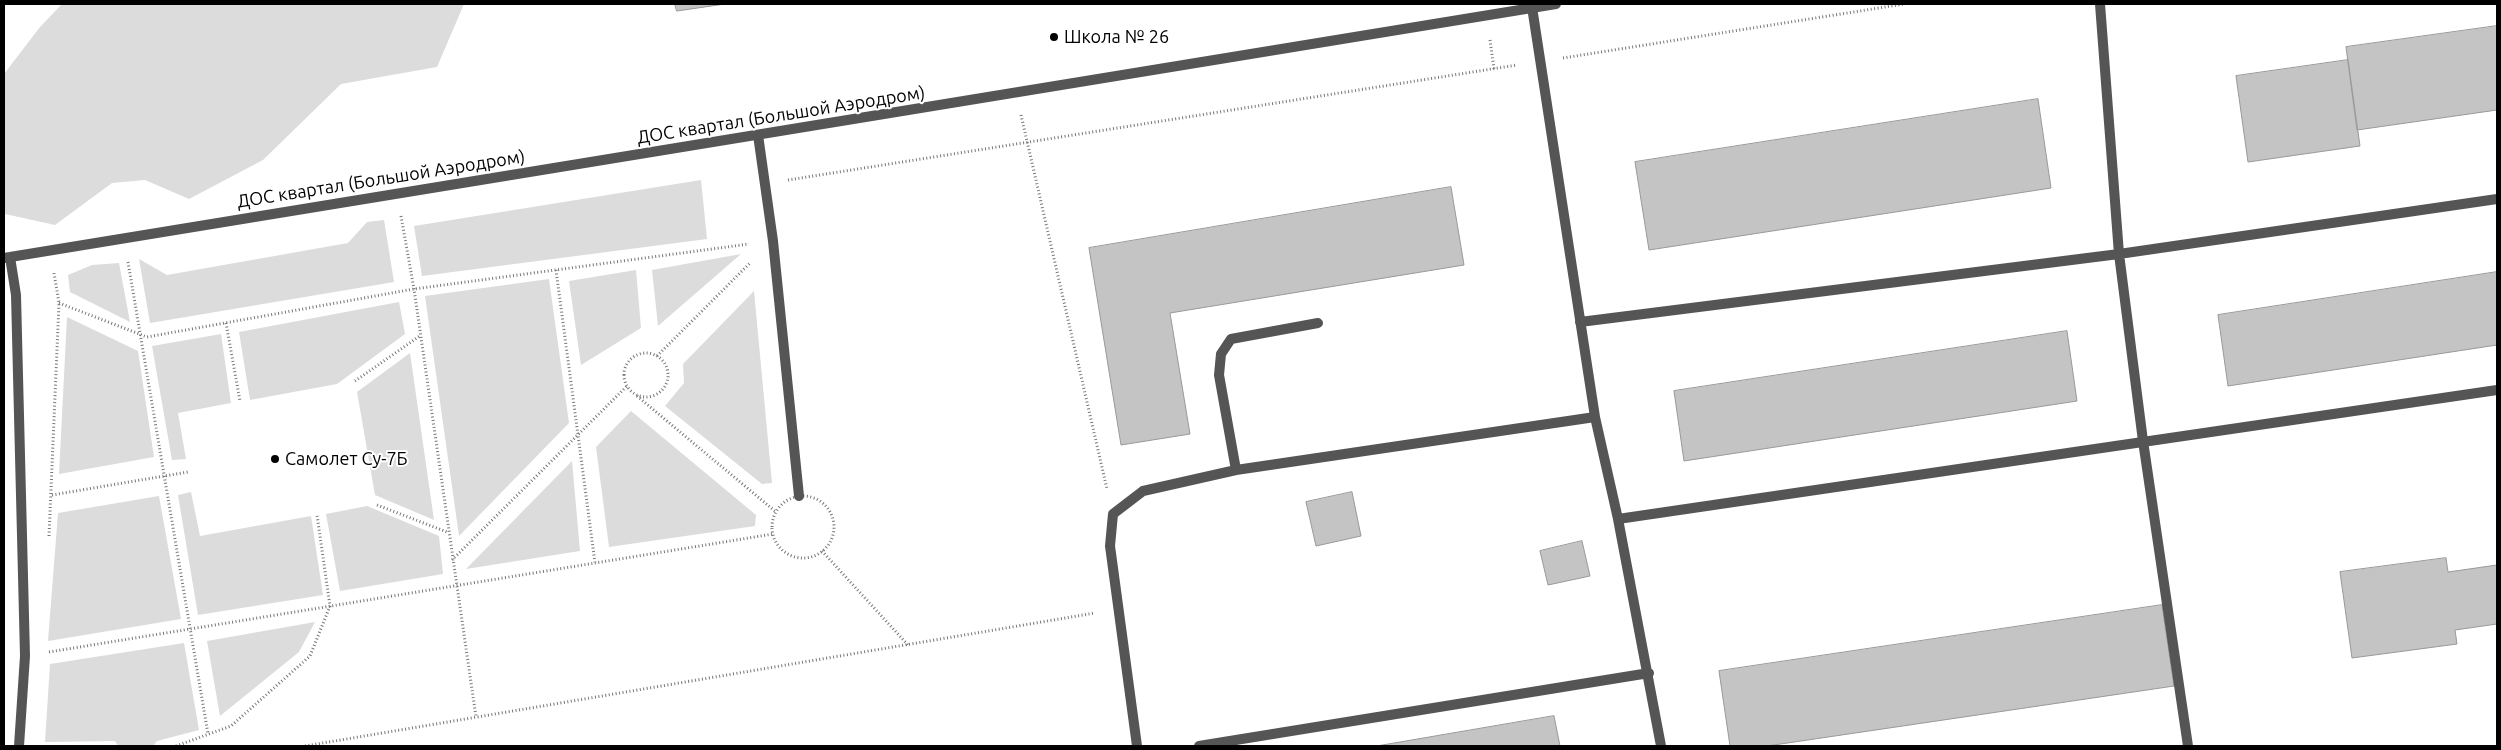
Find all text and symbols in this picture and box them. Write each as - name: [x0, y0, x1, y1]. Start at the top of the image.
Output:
- place label: Школа № 26: [1064, 26, 1169, 48]
- marker: Школа № 26: [1048, 31, 1060, 43]
- street label: ДОС квартал (Большой Аэродром): [635, 82, 927, 148]
- street label: ДОС квартал (Большой Аэродром): [235, 146, 527, 212]
- place label: Самолет Су-7Б: [285, 448, 408, 470]
- marker: Самолет Су-7Б: [269, 453, 281, 465]

